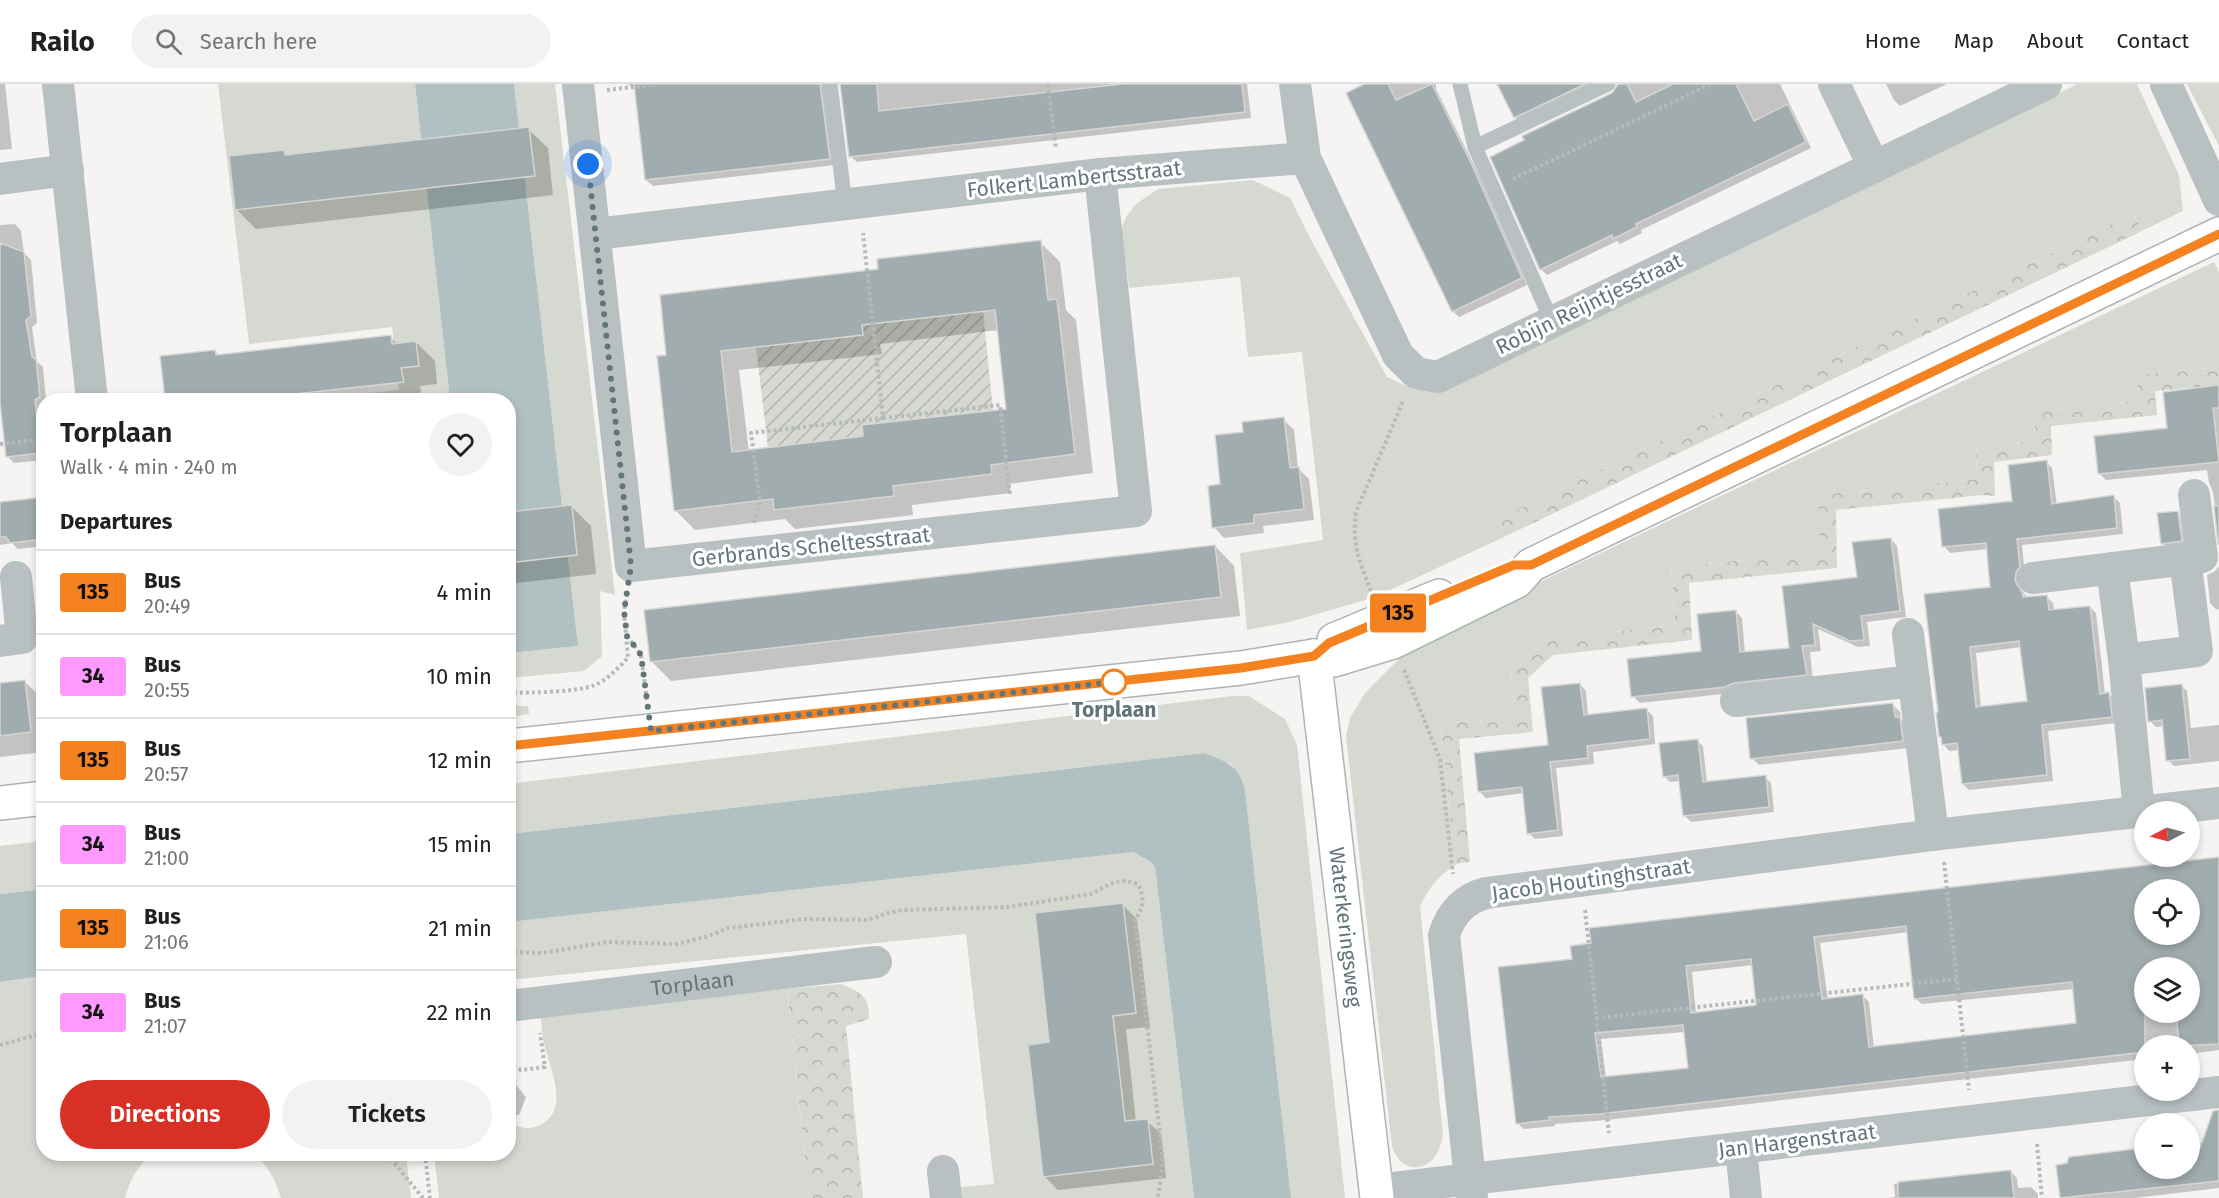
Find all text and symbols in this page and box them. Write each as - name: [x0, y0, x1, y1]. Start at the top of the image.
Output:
- search box: [131, 14, 551, 68]
- text: Railo: [30, 25, 95, 58]
- icon: search: [152, 25, 185, 58]
- text: Search here: [200, 28, 317, 55]
- text: Home: [1865, 28, 1921, 54]
- text: Map: [1954, 28, 1994, 54]
- text: About: [2027, 28, 2084, 54]
- text: Contact: [2117, 28, 2189, 54]
- your location: [573, 149, 603, 179]
- street label: Folkert Lambertsstraat: [966, 155, 1183, 203]
- street label: Robijn Reijntjesstraat: [1491, 247, 1687, 360]
- button: heart: [429, 413, 492, 476]
- text: Torplaan: [60, 416, 172, 449]
- text: Walk · 4 min · 240 m: [60, 455, 238, 479]
- text: Departures: [60, 508, 172, 535]
- street label: Gerbrands Scheltesstraat: [691, 522, 932, 572]
- text: Bus: [144, 567, 181, 594]
- text: 135: [77, 579, 109, 605]
- text: 4 min: [437, 579, 492, 606]
- text: 20:49: [144, 594, 191, 618]
- line badge: 135: [1364, 594, 1432, 632]
- text: 135: [1382, 600, 1414, 626]
- text: Bus: [144, 651, 181, 678]
- text: 34: [82, 663, 104, 689]
- text: 10 min: [426, 663, 492, 690]
- marker: Torplaan: [1101, 669, 1127, 695]
- text: 20:55: [144, 678, 190, 702]
- place label: Torplaan: [1072, 697, 1156, 723]
- text: Bus: [144, 735, 181, 762]
- text: 135: [77, 747, 109, 773]
- text: 12 min: [428, 747, 492, 774]
- text: 20:57: [144, 762, 188, 786]
- north arrow: [2134, 801, 2200, 867]
- map controls: [2134, 801, 2200, 1179]
- text: Bus: [144, 819, 181, 846]
- text: 34: [82, 831, 104, 857]
- text: 15 min: [428, 831, 492, 858]
- text: 21:00: [144, 846, 189, 870]
- street label: Waterkeringsweg: [1323, 846, 1368, 1009]
- street label: Jacob Houtinghstraat: [1490, 853, 1693, 907]
- button: locate: [2134, 879, 2200, 945]
- text: Bus: [144, 903, 181, 930]
- text: 135: [77, 915, 109, 941]
- text: 21 min: [428, 915, 492, 942]
- text: 21:06: [144, 930, 189, 954]
- button: layers: [2134, 957, 2200, 1023]
- street label: Torplaan: [650, 966, 736, 1002]
- text: Bus: [144, 987, 181, 1014]
- text: 34: [82, 999, 104, 1025]
- text: 22 min: [426, 999, 492, 1026]
- text: 21:07: [144, 1014, 187, 1038]
- button: +: [2134, 1035, 2200, 1101]
- button: Directions: [60, 1080, 270, 1149]
- button: Tickets: [282, 1080, 492, 1149]
- button: −: [2134, 1113, 2200, 1179]
- street label: Jan Hargenstraat: [1717, 1118, 1878, 1164]

